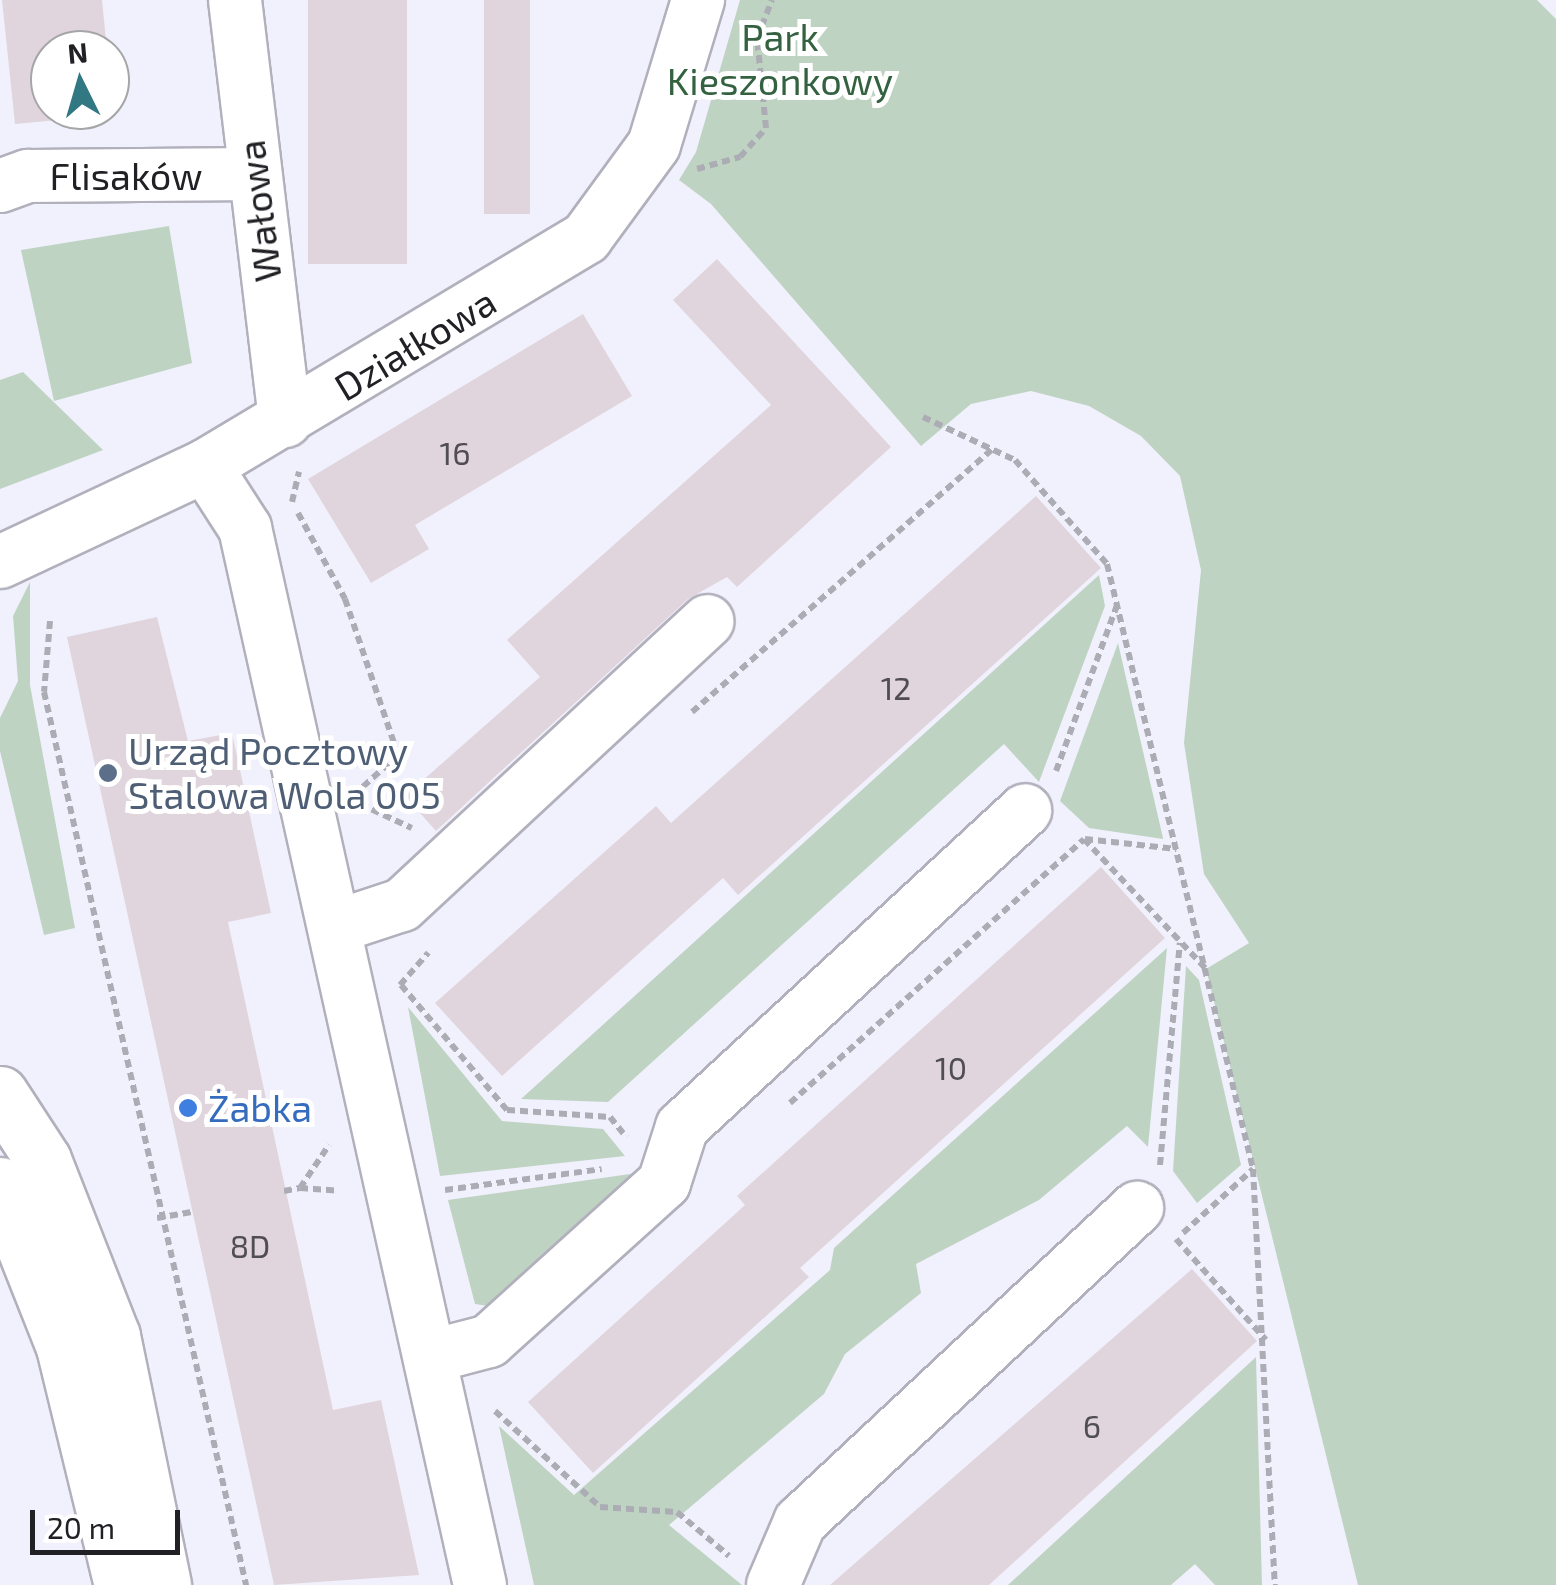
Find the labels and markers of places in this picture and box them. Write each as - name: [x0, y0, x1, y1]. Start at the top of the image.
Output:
- place label: Urząd Pocztowy Stalowa Wola 005: [128, 728, 441, 818]
- marker: Urząd Pocztowy Stalowa Wola 005: [97, 762, 119, 784]
- place label: Żabka: [208, 1085, 312, 1131]
- marker: Żabka: [177, 1097, 199, 1119]

